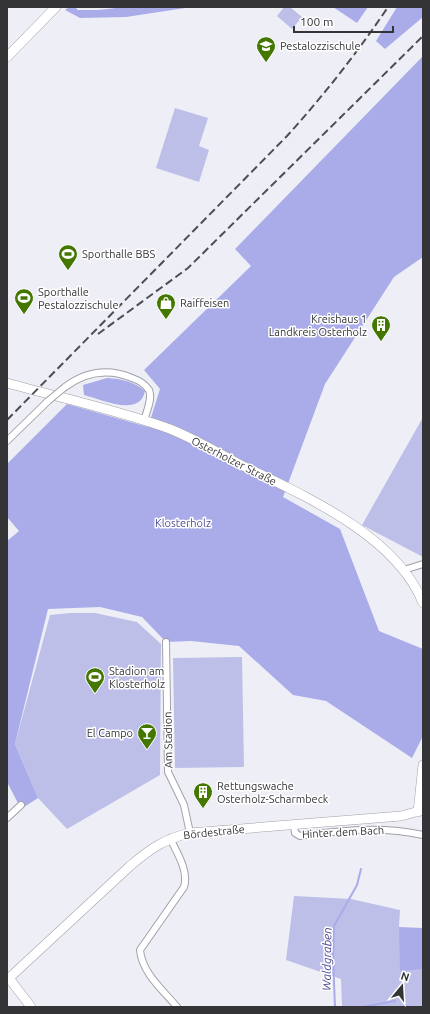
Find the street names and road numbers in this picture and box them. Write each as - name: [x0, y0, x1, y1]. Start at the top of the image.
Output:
- street label: Osterholzer Straße: [189, 434, 279, 488]
- street label: Am Stadion: [162, 712, 174, 768]
- street label: Bördestraße: [183, 823, 245, 841]
- street label: Hinter dem Bach: [302, 824, 384, 840]

